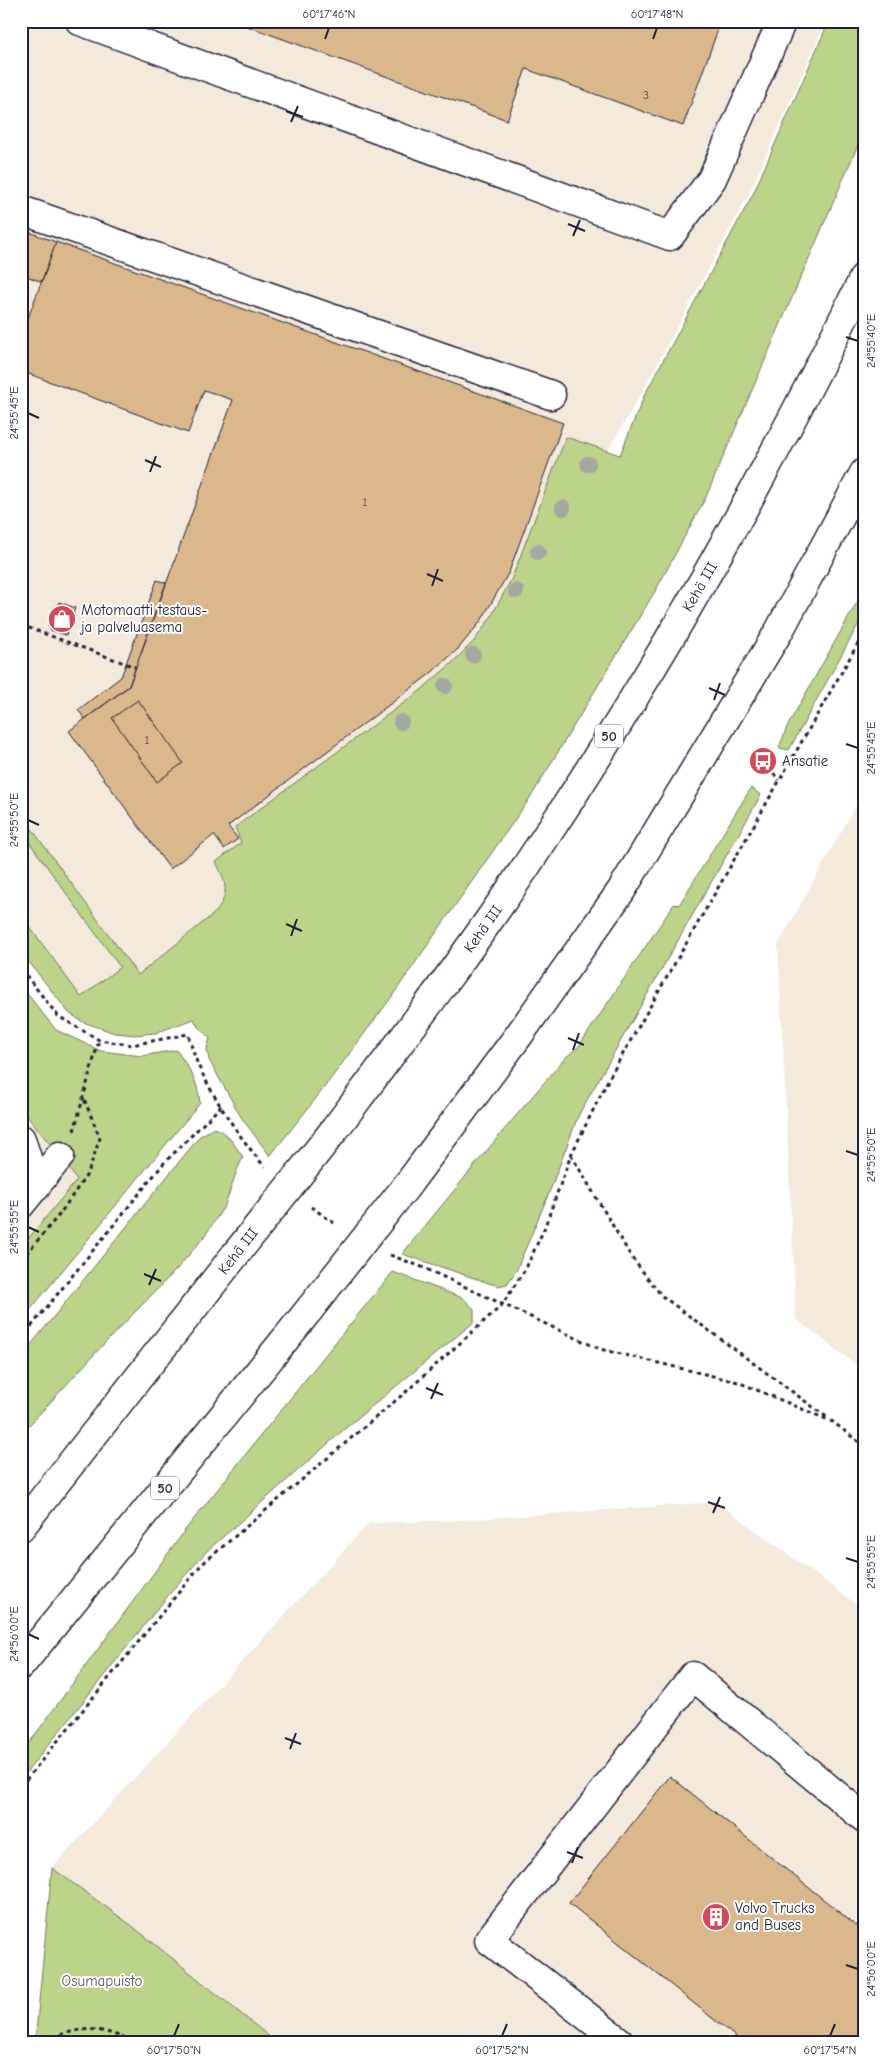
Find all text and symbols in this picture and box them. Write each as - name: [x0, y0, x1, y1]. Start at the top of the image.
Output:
- text: 60°17'46"N: [302, 7, 356, 21]
- text: 60°17'48"N: [631, 7, 683, 21]
- house number: 3: [643, 88, 649, 102]
- text: 24°55'40"E: [864, 314, 878, 368]
- text: 24°55'45"E: [7, 386, 21, 440]
- house number: 1: [363, 495, 368, 509]
- street label: Kehä III: [678, 559, 721, 615]
- place label: Motomaatti testaus- ja palveluasema: [79, 601, 207, 636]
- shop icon: Motomaatti testaus- ja palveluasema: [47, 604, 77, 634]
- text: 24°55'45"E: [864, 721, 878, 775]
- road number: 50: [595, 724, 623, 748]
- house number: 1: [145, 733, 150, 747]
- bus stop icon: Ansatie: [748, 746, 778, 776]
- place label: Ansatie: [782, 752, 829, 770]
- text: 24°55'50"E: [7, 793, 21, 847]
- street label: Kehä III: [460, 901, 506, 956]
- text: 24°55'50"E: [864, 1128, 878, 1182]
- text: 24°55'55"E: [7, 1200, 21, 1254]
- street label: Kehä III: [214, 1224, 262, 1278]
- road number: 50: [151, 1476, 179, 1500]
- text: 24°55'55"E: [864, 1535, 878, 1589]
- text: 24°56'00"E: [7, 1606, 21, 1662]
- place label: Volvo Trucks and Buses: [735, 1899, 814, 1934]
- building icon: Volvo Trucks and Buses: [701, 1902, 731, 1932]
- text: 24°56'00"E: [864, 1941, 878, 1997]
- park label: Osumapuisto: [62, 1972, 142, 1990]
- text: 60°17'50"N: [147, 2043, 201, 2057]
- text: 60°17'52"N: [475, 2043, 529, 2057]
- text: 60°17'54"N: [803, 2043, 857, 2057]

